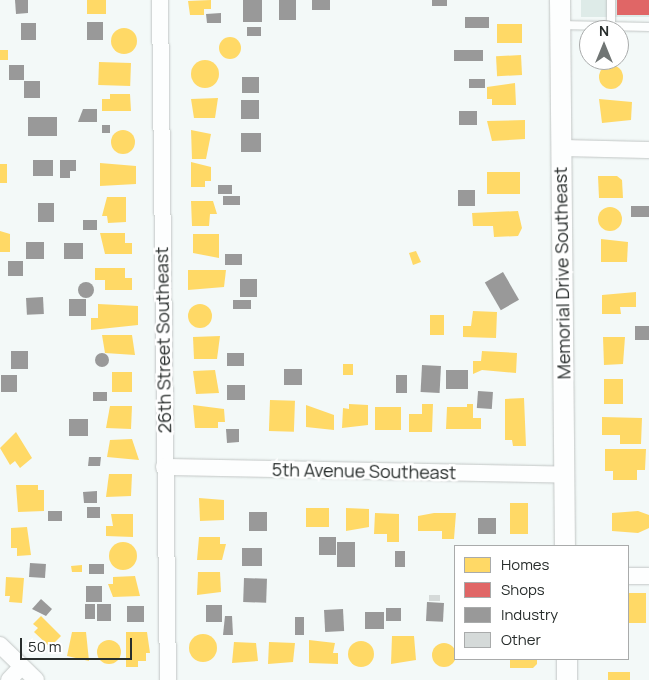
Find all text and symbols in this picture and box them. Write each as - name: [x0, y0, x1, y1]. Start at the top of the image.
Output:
- north arrow: [579, 20, 629, 70]
- text: N: [599, 21, 609, 40]
- street label: Memorial Drive Southeast: [549, 166, 575, 380]
- street label: 26th Street Southeast: [151, 246, 175, 434]
- street label: 5th Avenue Southeast: [272, 459, 456, 483]
- legend: [454, 545, 629, 660]
- text: Homes: [501, 554, 549, 575]
- text: Shops: [501, 579, 545, 600]
- text: Industry: [501, 604, 558, 625]
- scale bar: [22, 628, 135, 660]
- text: Other: [501, 629, 541, 650]
- text: 50 m: [28, 636, 62, 657]

